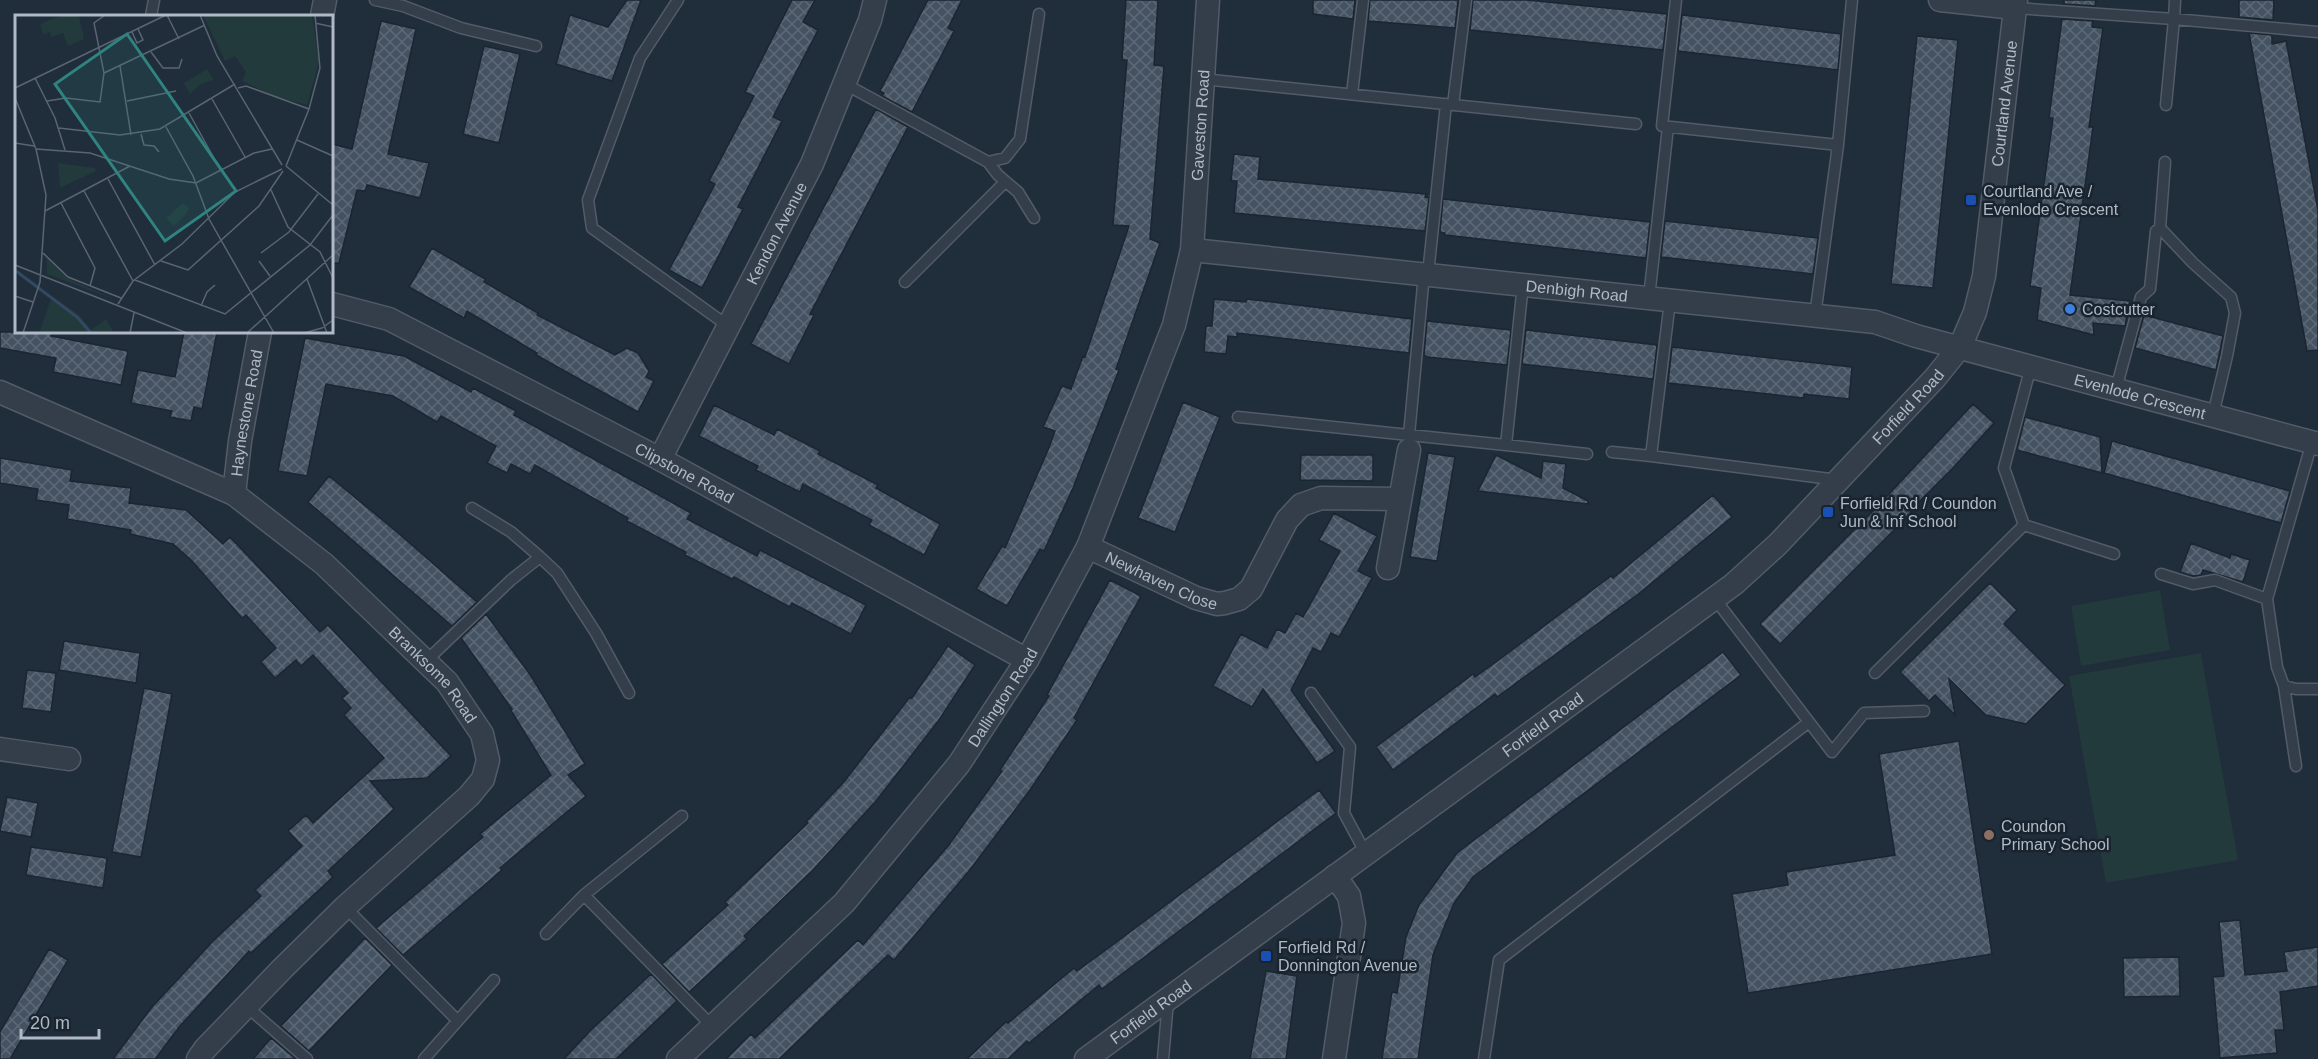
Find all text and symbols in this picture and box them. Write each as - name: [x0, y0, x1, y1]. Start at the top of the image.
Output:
- inset map: [15, 15, 333, 333]
- street label: Courtland Avenue: [1988, 39, 2020, 168]
- street label: Gaveston Road: [1188, 69, 1212, 181]
- street label: Kendon Avenue: [743, 179, 810, 287]
- place label: Courtland Ave / Evenlode Crescent: [1983, 183, 2119, 218]
- marker: Courtland Ave / Evenlode Crescent: [1964, 193, 1978, 207]
- street label: Denbigh Road: [1525, 277, 1629, 304]
- place label: Costcutter: [2082, 301, 2156, 318]
- marker: Costcutter: [2063, 302, 2077, 316]
- street label: Haynestone Road: [228, 348, 265, 477]
- street label: Forfield Road: [1869, 366, 1947, 447]
- street label: Evenlode Crescent: [2072, 370, 2208, 422]
- street label: Clipstone Road: [632, 439, 737, 506]
- place label: Forfield Rd / Coundon Jun & Inf School: [1840, 495, 1997, 530]
- marker: Forfield Rd / Coundon Jun & Inf School: [1821, 505, 1835, 519]
- street label: Newhaven Close: [1103, 548, 1220, 612]
- street label: Branksome Road: [386, 623, 480, 726]
- street label: Dallington Road: [964, 645, 1040, 750]
- street label: Forfield Road: [1499, 689, 1586, 760]
- place label: Coundon Primary School: [2001, 818, 2109, 853]
- marker: Coundon Primary School: [1982, 828, 1996, 842]
- place label: Forfield Rd / Donnington Avenue: [1278, 939, 1417, 974]
- marker: Forfield Rd / Donnington Avenue: [1259, 949, 1273, 963]
- street label: Forfield Road: [1107, 976, 1194, 1047]
- scale bar: [21, 1002, 99, 1040]
- text: 20 m: [30, 1013, 70, 1033]

